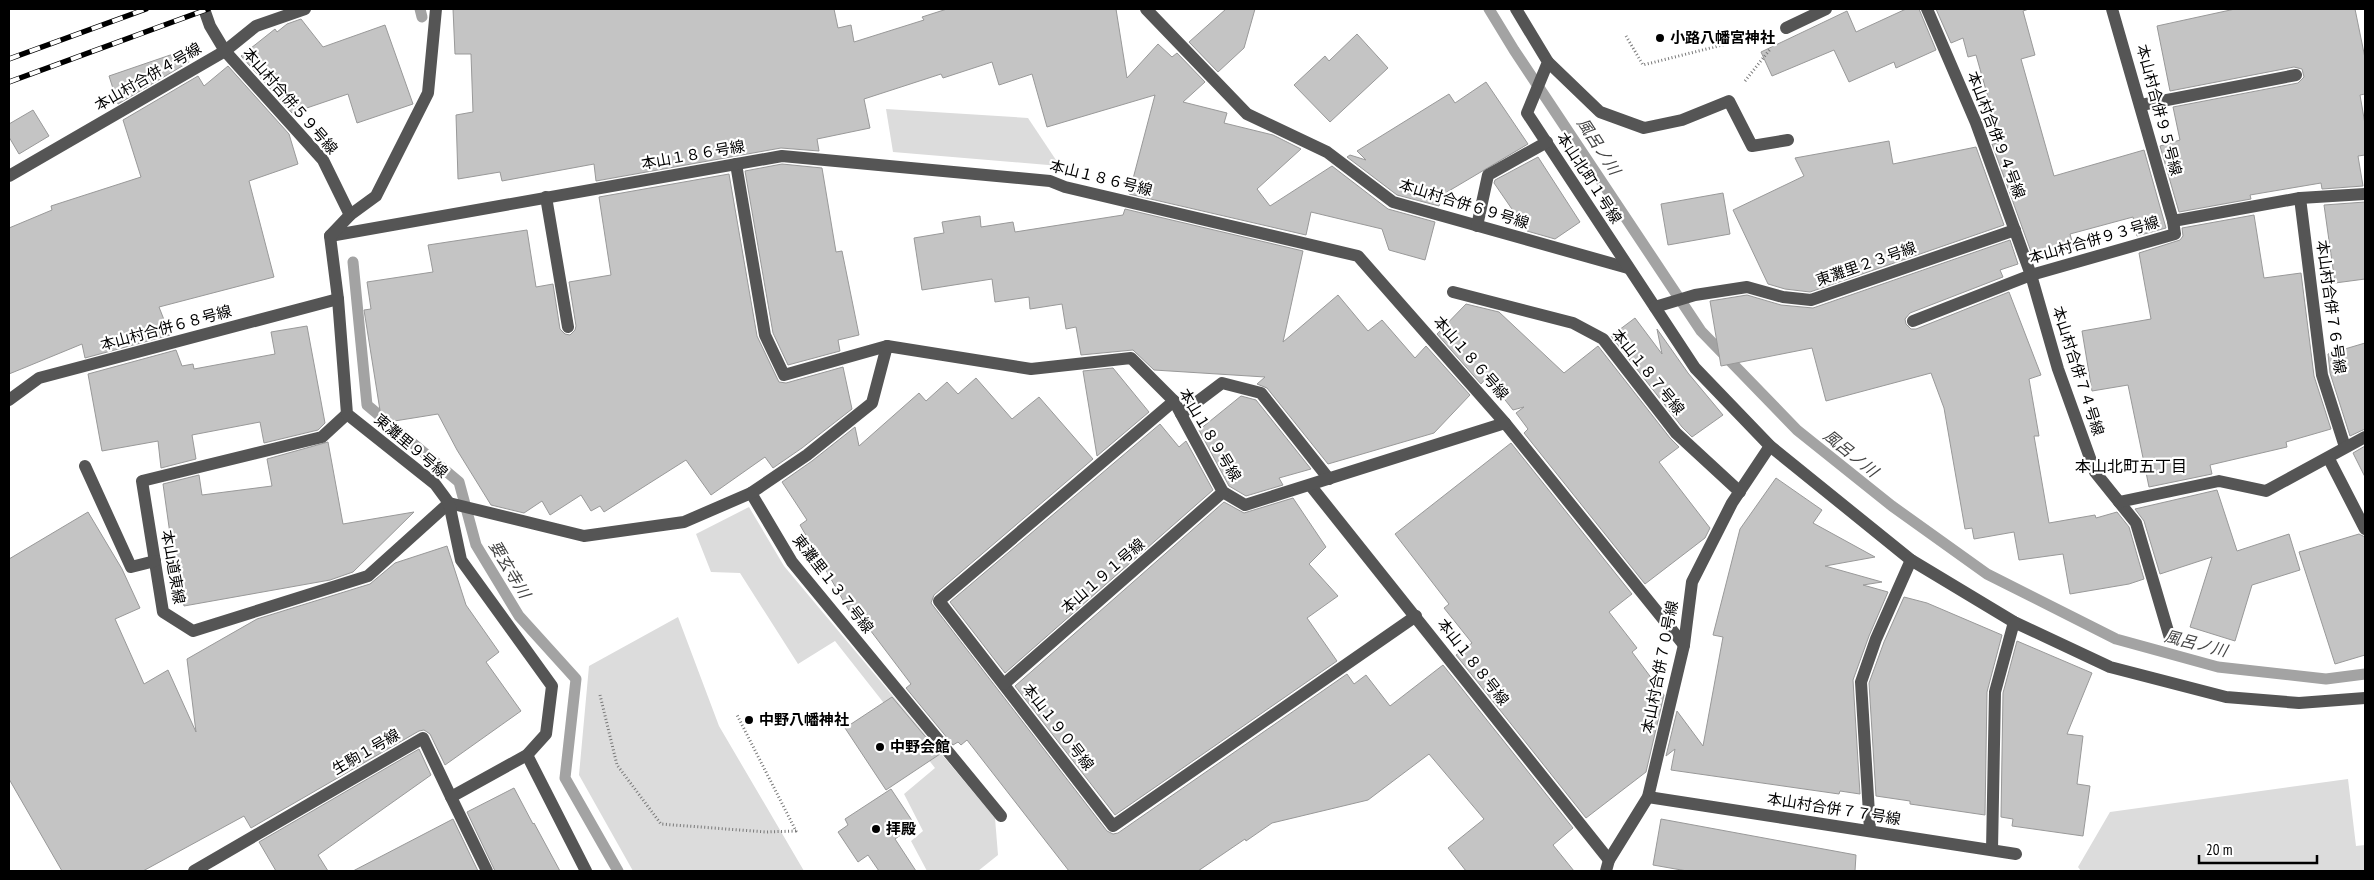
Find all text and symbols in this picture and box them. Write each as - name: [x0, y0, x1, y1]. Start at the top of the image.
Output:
- place label: 小路八幡宮神社: [1670, 28, 1775, 47]
- marker: 小路八幡宮神社: [1654, 32, 1666, 44]
- street label: 本山村合併４号線: [91, 38, 204, 115]
- street label: 本山村合併９５号線: [2133, 42, 2186, 178]
- street label: 本山村合併５９号線: [239, 43, 342, 158]
- street label: 本山村合併９４号線: [1963, 68, 2030, 201]
- water label: 風呂ノ川: [1573, 114, 1626, 180]
- street label: 本山北町１号線: [1553, 129, 1626, 227]
- street label: 本山１８６号線: [640, 136, 746, 173]
- street label: 本山１８６号線: [1048, 156, 1154, 199]
- street label: 本山村合併６９号線: [1397, 175, 1531, 232]
- street label: 本山村合併９３号線: [2026, 212, 2161, 267]
- street label: 東灘里２３号線: [1813, 237, 1919, 290]
- street label: 本山村合併７６号線: [2313, 239, 2350, 375]
- street label: 本山村合併６８号線: [98, 301, 234, 354]
- street label: 本山村合併７４号線: [2049, 304, 2108, 438]
- street label: 本山１８６号線: [1430, 312, 1513, 404]
- street label: 本山１８７号線: [1608, 325, 1689, 418]
- street label: 本山１８９号線: [1175, 385, 1246, 485]
- street label: 東灘里９号線: [371, 409, 452, 482]
- water label: 風呂ノ川: [1820, 425, 1884, 482]
- district label: 本山北町五丁目: [2075, 456, 2187, 476]
- street label: 本山道東線: [158, 528, 189, 606]
- street label: 東灘里１３７号線: [789, 531, 878, 637]
- street label: 本山１９１号線: [1057, 534, 1149, 617]
- water label: 要玄寺川: [485, 536, 536, 603]
- street label: 本山村合併７０号線: [1637, 599, 1682, 735]
- street label: 本山１８８号線: [1434, 614, 1513, 709]
- water label: 風呂ノ川: [2163, 626, 2231, 661]
- street label: 本山１９０号線: [1019, 679, 1098, 774]
- place label: 中野八幡神社: [759, 710, 849, 729]
- marker: 中野八幡神社: [743, 714, 755, 726]
- street label: 生駒１号線: [329, 725, 403, 779]
- place label: 中野会館: [890, 737, 950, 756]
- marker: 中野会館: [874, 741, 886, 753]
- street label: 本山村合併７７号線: [1766, 789, 1902, 828]
- place label: 拝殿: [886, 819, 916, 838]
- marker: 拝殿: [870, 823, 882, 835]
- scale bar: [2199, 832, 2316, 864]
- text: 20 m: [2206, 840, 2232, 859]

